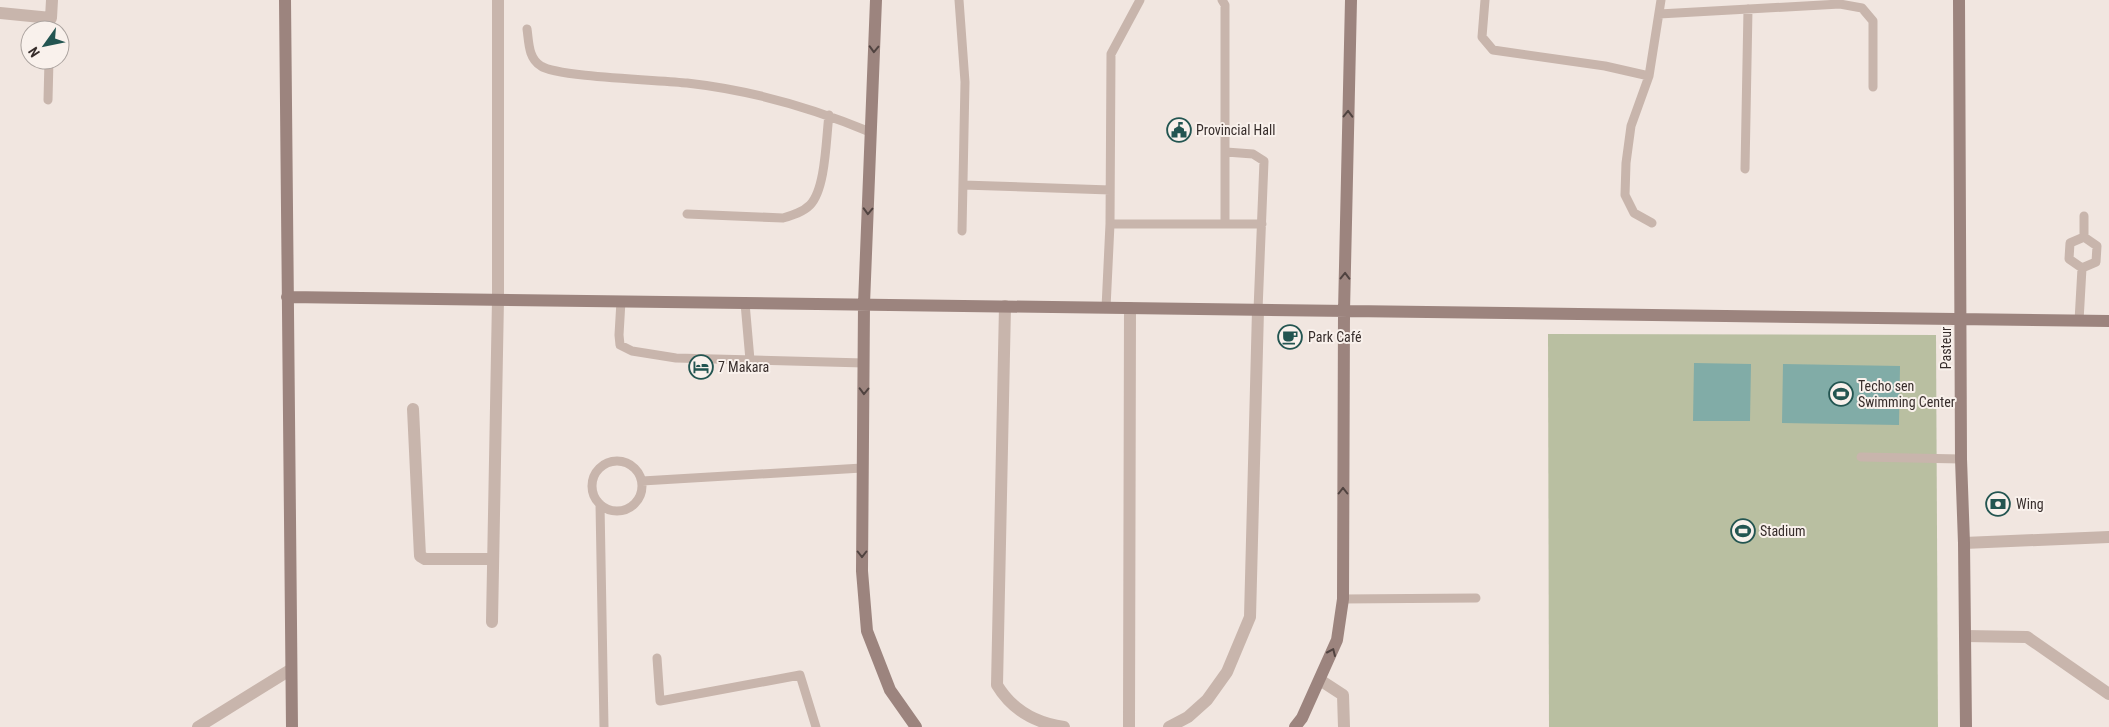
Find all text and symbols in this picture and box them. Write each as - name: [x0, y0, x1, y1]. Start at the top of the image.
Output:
- north arrow: [20, 20, 70, 70]
- text: N: [25, 44, 43, 60]
- one-way arrow: [868, 45, 879, 53]
- one-way arrow: [1343, 109, 1354, 117]
- public building icon: Provincial Hall: [1166, 117, 1192, 143]
- place label: Provincial Hall: [1196, 122, 1275, 138]
- one-way arrow: [862, 207, 873, 215]
- one-way arrow: [1340, 272, 1350, 280]
- cafe icon: Park Café: [1277, 324, 1303, 350]
- street label: Pasteur: [1938, 327, 1954, 369]
- place label: Park Café: [1308, 329, 1362, 345]
- hotel icon: 7 Makara: [688, 354, 714, 380]
- place label: 7 Makara: [718, 359, 769, 375]
- place label: Techo sen Swimming Center: [1858, 378, 1955, 410]
- sports icon: Techo sen Swimming Center: [1828, 381, 1854, 407]
- one-way arrow: [858, 387, 869, 395]
- one-way arrow: [1338, 487, 1348, 494]
- bank icon: Wing: [1985, 491, 2011, 517]
- place label: Wing: [2016, 496, 2044, 512]
- sports icon: Stadium: [1730, 518, 1756, 544]
- place label: Stadium: [1760, 523, 1806, 539]
- one-way arrow: [857, 550, 867, 558]
- one-way arrow: [1325, 648, 1336, 657]

